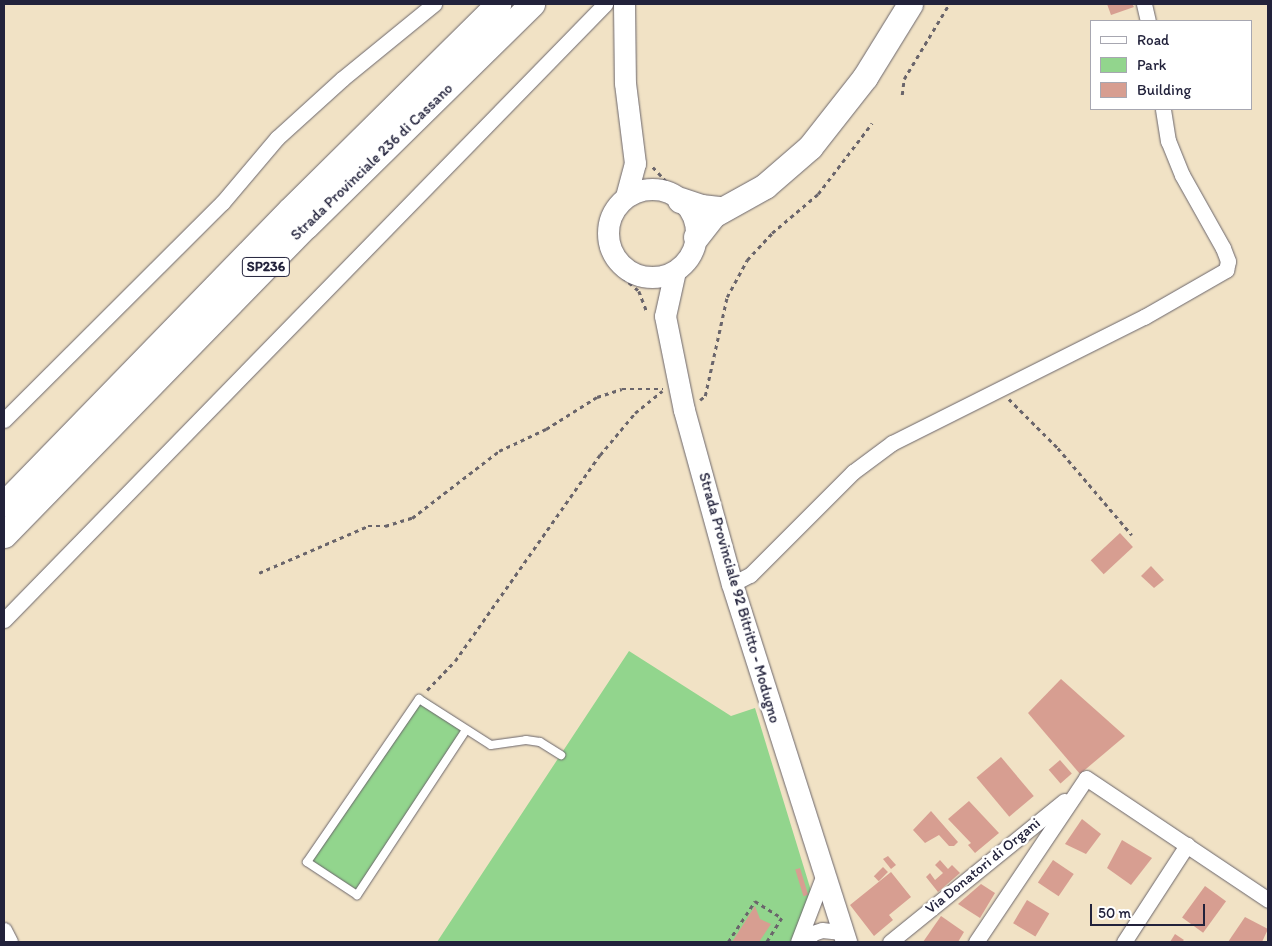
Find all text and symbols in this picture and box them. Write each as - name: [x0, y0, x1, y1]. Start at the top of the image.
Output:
- legend: [1090, 20, 1252, 110]
- text: Road: [1137, 31, 1169, 49]
- text: Park: [1137, 56, 1167, 74]
- street label: Strada Provinciale 236 di Cassano: [287, 80, 457, 244]
- text: Building: [1137, 81, 1191, 99]
- road number: SP236: [241, 256, 291, 278]
- street label: Strada Provinciale 92 Bitritto - Modugno: [695, 471, 783, 725]
- street label: Via Donatori di Organi: [922, 814, 1044, 918]
- scale bar: [1092, 894, 1207, 926]
- text: 50 m: [1098, 904, 1131, 922]

